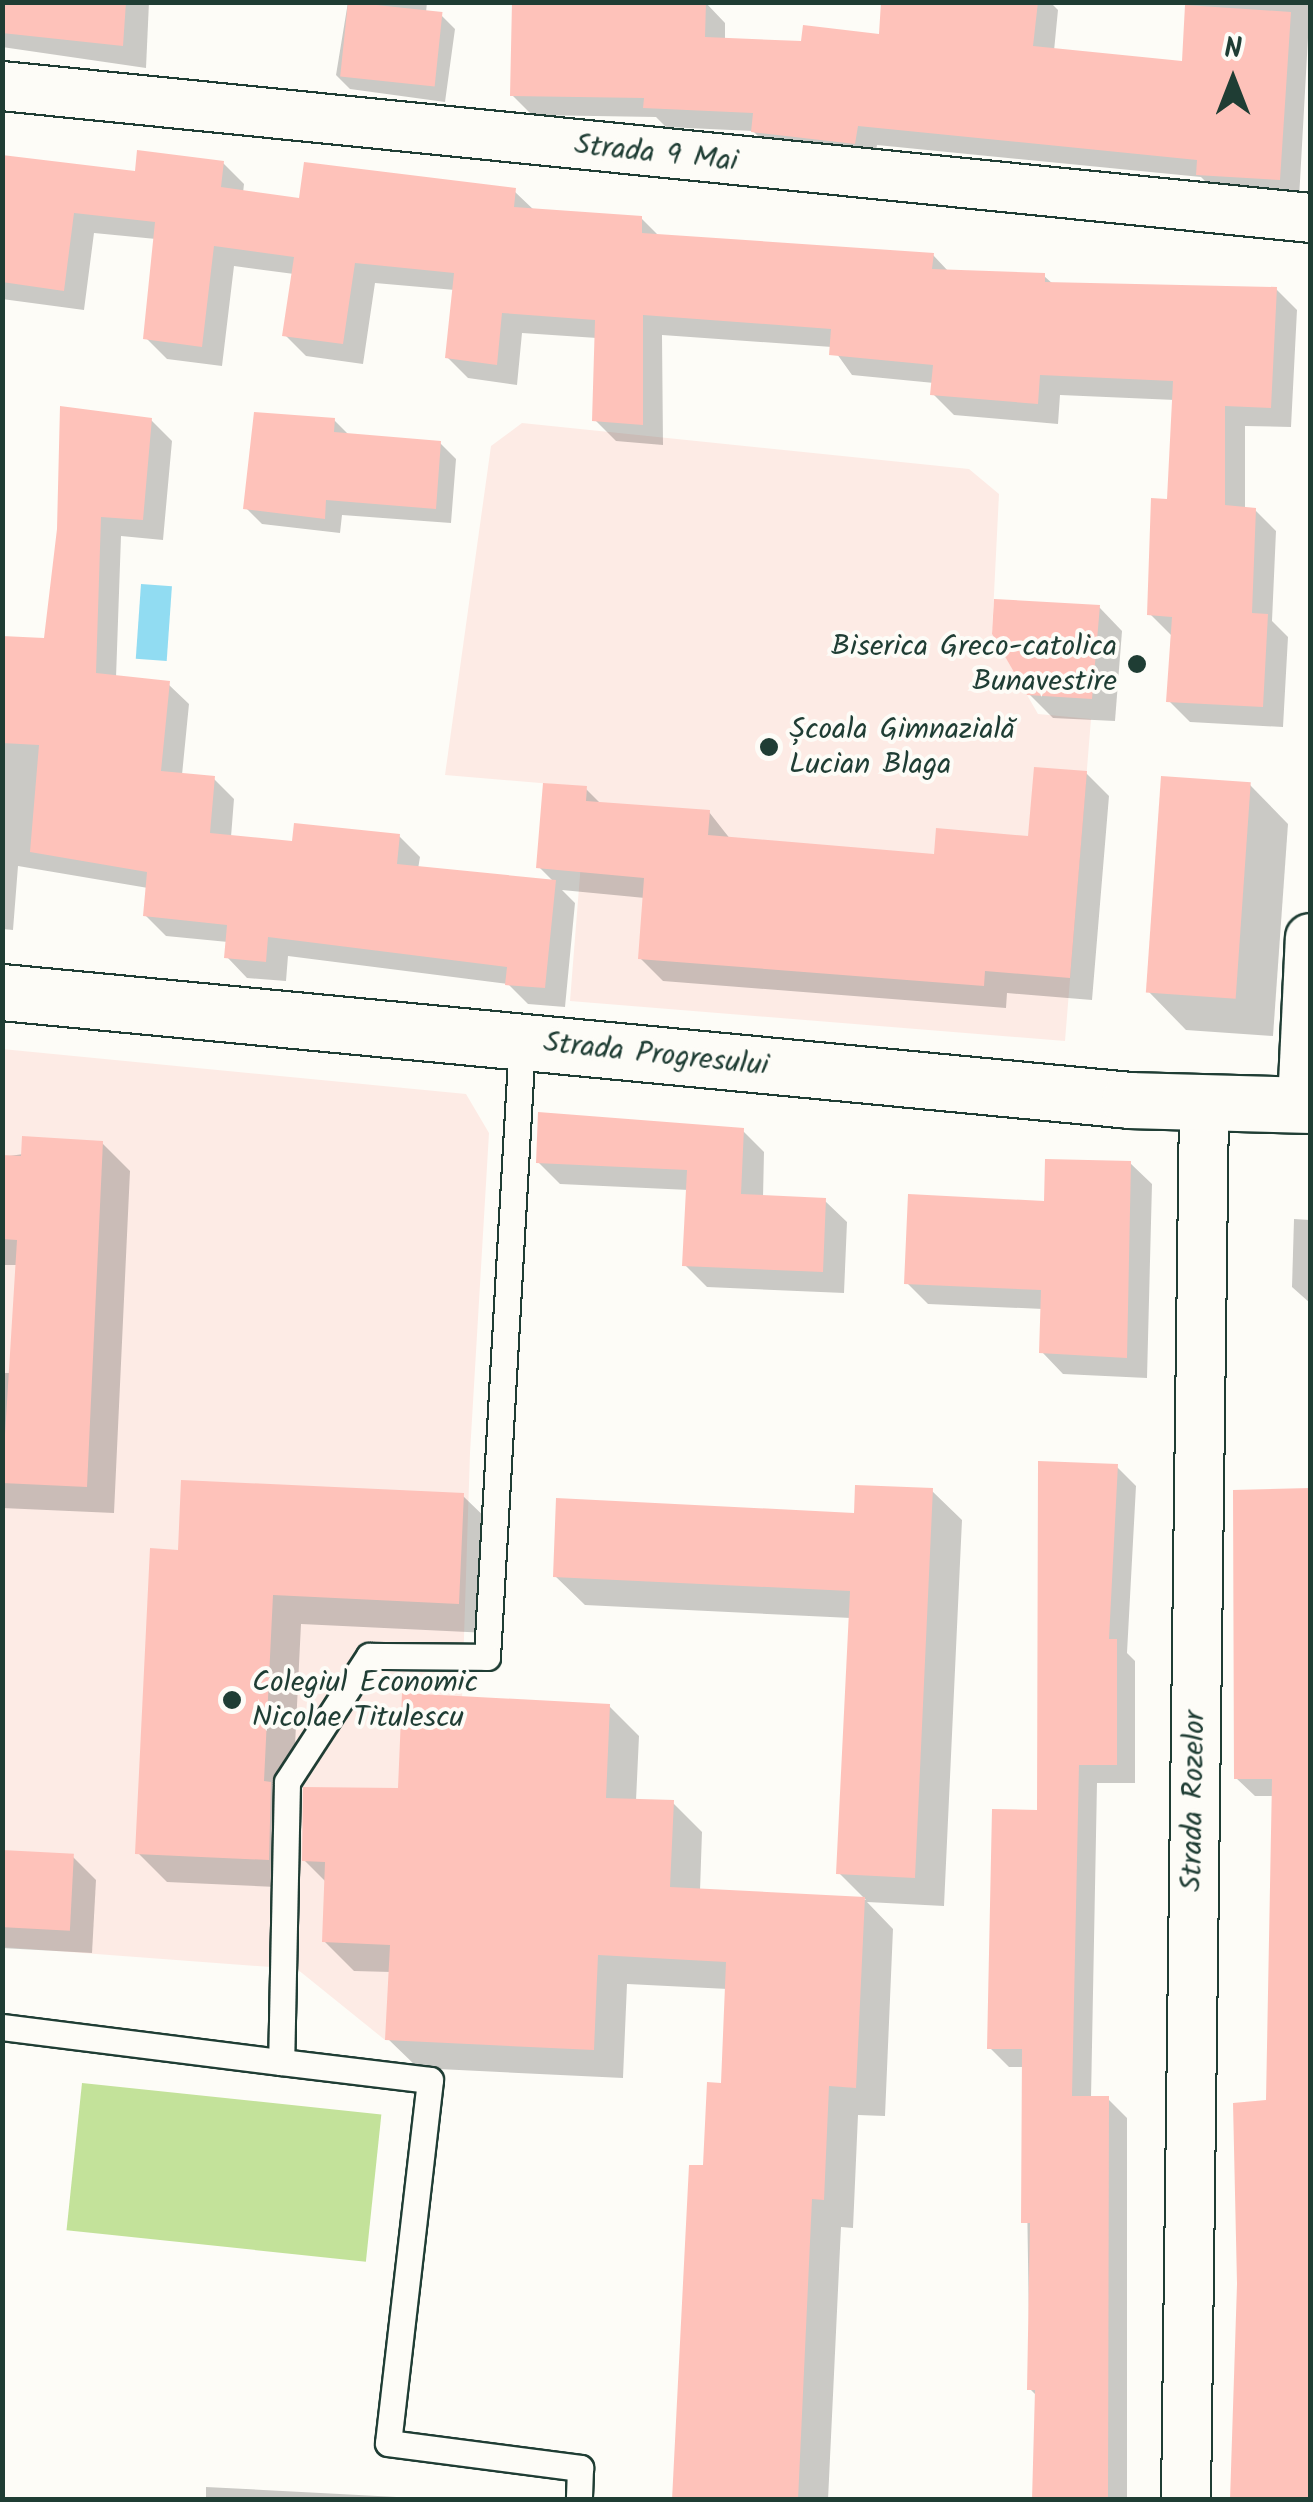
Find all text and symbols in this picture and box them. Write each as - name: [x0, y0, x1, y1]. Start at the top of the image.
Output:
- text: N: [1224, 27, 1242, 72]
- north arrow: [1183, 30, 1283, 130]
- street label: Strada 9 Mai: [572, 128, 740, 180]
- place label: Biserica Greco-catolica Bunavestire: [831, 629, 1117, 700]
- marker: Biserica Greco-catolica Bunavestire: [1126, 653, 1148, 675]
- place label: Școala Gimnazială Lucian Blaga: [789, 712, 1015, 782]
- marker: Școala Gimnazială Lucian Blaga: [758, 736, 780, 758]
- street label: Strada Progresului: [542, 1025, 770, 1085]
- place label: Colegiul Economic Nicolae Titulescu: [252, 1665, 478, 1736]
- marker: Colegiul Economic Nicolae Titulescu: [221, 1689, 243, 1711]
- street label: Strada Rozelor: [1174, 1710, 1214, 1892]

